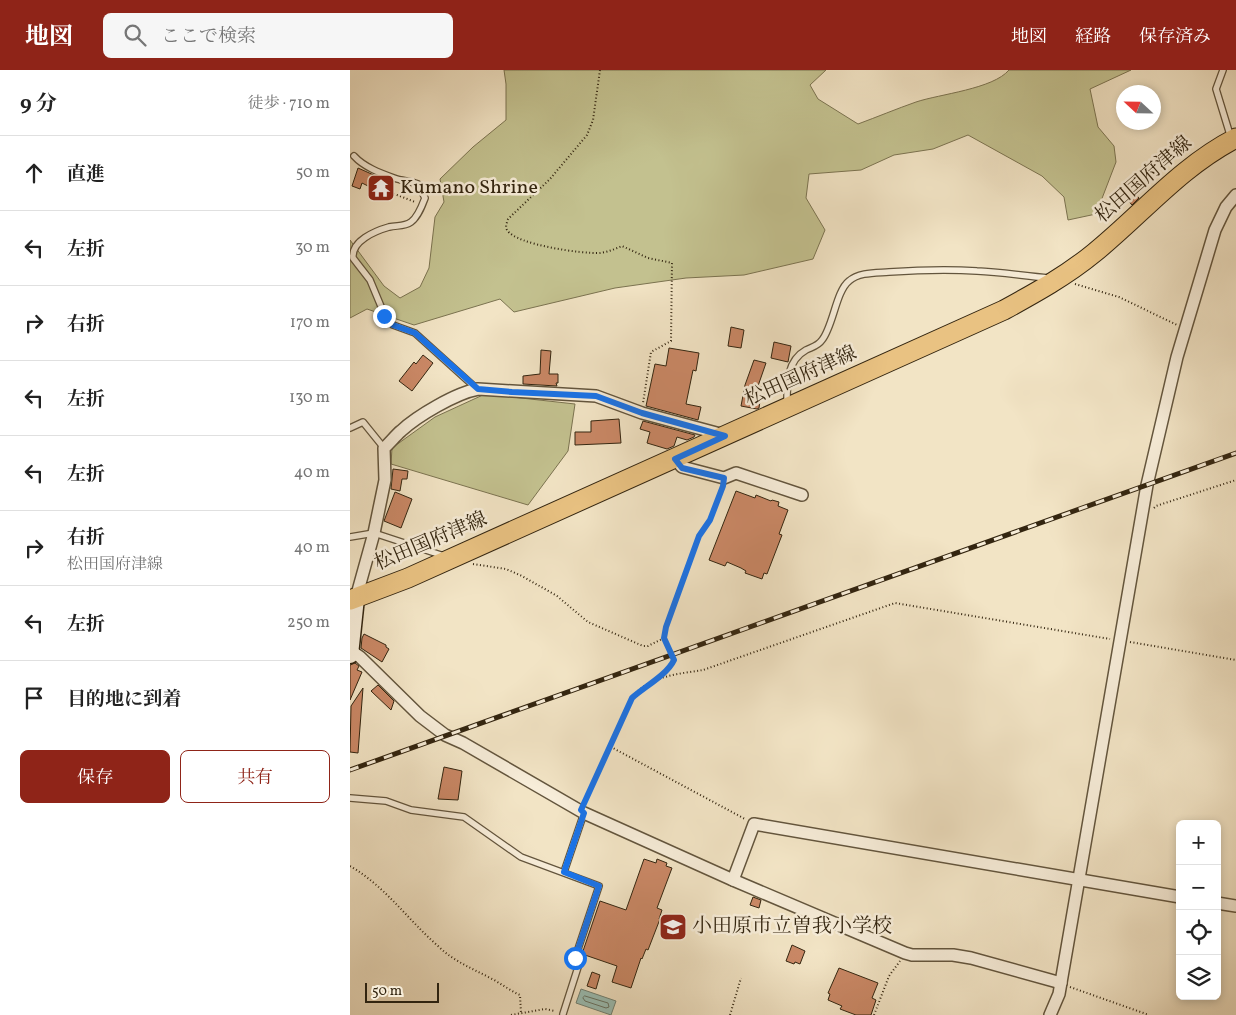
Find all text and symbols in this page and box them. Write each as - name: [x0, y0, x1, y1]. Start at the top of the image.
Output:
- search box: [103, 13, 453, 58]
- text: 地図: [25, 21, 73, 55]
- icon: search: [121, 21, 149, 49]
- text: ここで検索: [161, 24, 256, 50]
- text: 地図: [1011, 25, 1047, 50]
- text: 経路: [1075, 25, 1111, 50]
- text: 保存済み: [1139, 25, 1211, 50]
- north arrow: [1116, 85, 1161, 130]
- text: 9 分: [20, 90, 57, 119]
- text: 徒歩 · 710 m: [248, 93, 330, 115]
- street label: 松田国府津線: [1090, 130, 1198, 230]
- icon: ahead: [20, 159, 48, 187]
- text: 直進: [67, 162, 105, 188]
- text: 50 m: [296, 162, 330, 184]
- temple icon: Kumano Shrine: [366, 173, 396, 203]
- place label: Kumano Shrine: [400, 174, 538, 202]
- icon: left: [20, 234, 48, 262]
- text: 左折: [67, 237, 105, 263]
- text: 30 m: [295, 237, 330, 259]
- route end: [373, 305, 396, 328]
- icon: right: [20, 309, 48, 337]
- text: 右折: [67, 312, 105, 338]
- text: 170 m: [290, 312, 330, 334]
- street label: 松田国府津線: [740, 340, 862, 414]
- icon: left: [20, 384, 48, 412]
- text: 左折: [67, 387, 105, 413]
- text: 130 m: [289, 387, 330, 409]
- icon: left: [20, 459, 48, 487]
- text: 左折: [67, 462, 105, 488]
- text: 40 m: [294, 462, 330, 484]
- street label: 松田国府津線: [370, 506, 492, 578]
- text: 右折: [67, 525, 105, 551]
- icon: right: [20, 534, 48, 562]
- text: 40 m: [294, 537, 330, 559]
- text: 松田国府津線: [67, 554, 163, 576]
- icon: left: [20, 609, 48, 637]
- text: 左折: [67, 612, 105, 638]
- text: 250 m: [287, 612, 330, 634]
- icon: arrive: [20, 684, 48, 712]
- text: 目的地に到着: [67, 687, 181, 713]
- button: 保存: [20, 750, 170, 803]
- button: 共有: [180, 750, 330, 803]
- map controls: [1176, 820, 1221, 1000]
- button: +: [1176, 820, 1221, 865]
- button: −: [1176, 865, 1221, 910]
- button: locate: [1176, 910, 1221, 955]
- school or university icon: 小田原市立曽我小学校: [658, 912, 688, 942]
- place label: 小田原市立曽我小学校: [692, 913, 892, 941]
- route start: [564, 947, 587, 970]
- button: layers: [1176, 955, 1221, 1000]
- scale bar: [365, 980, 439, 1003]
- text: 50 m: [372, 982, 402, 1001]

